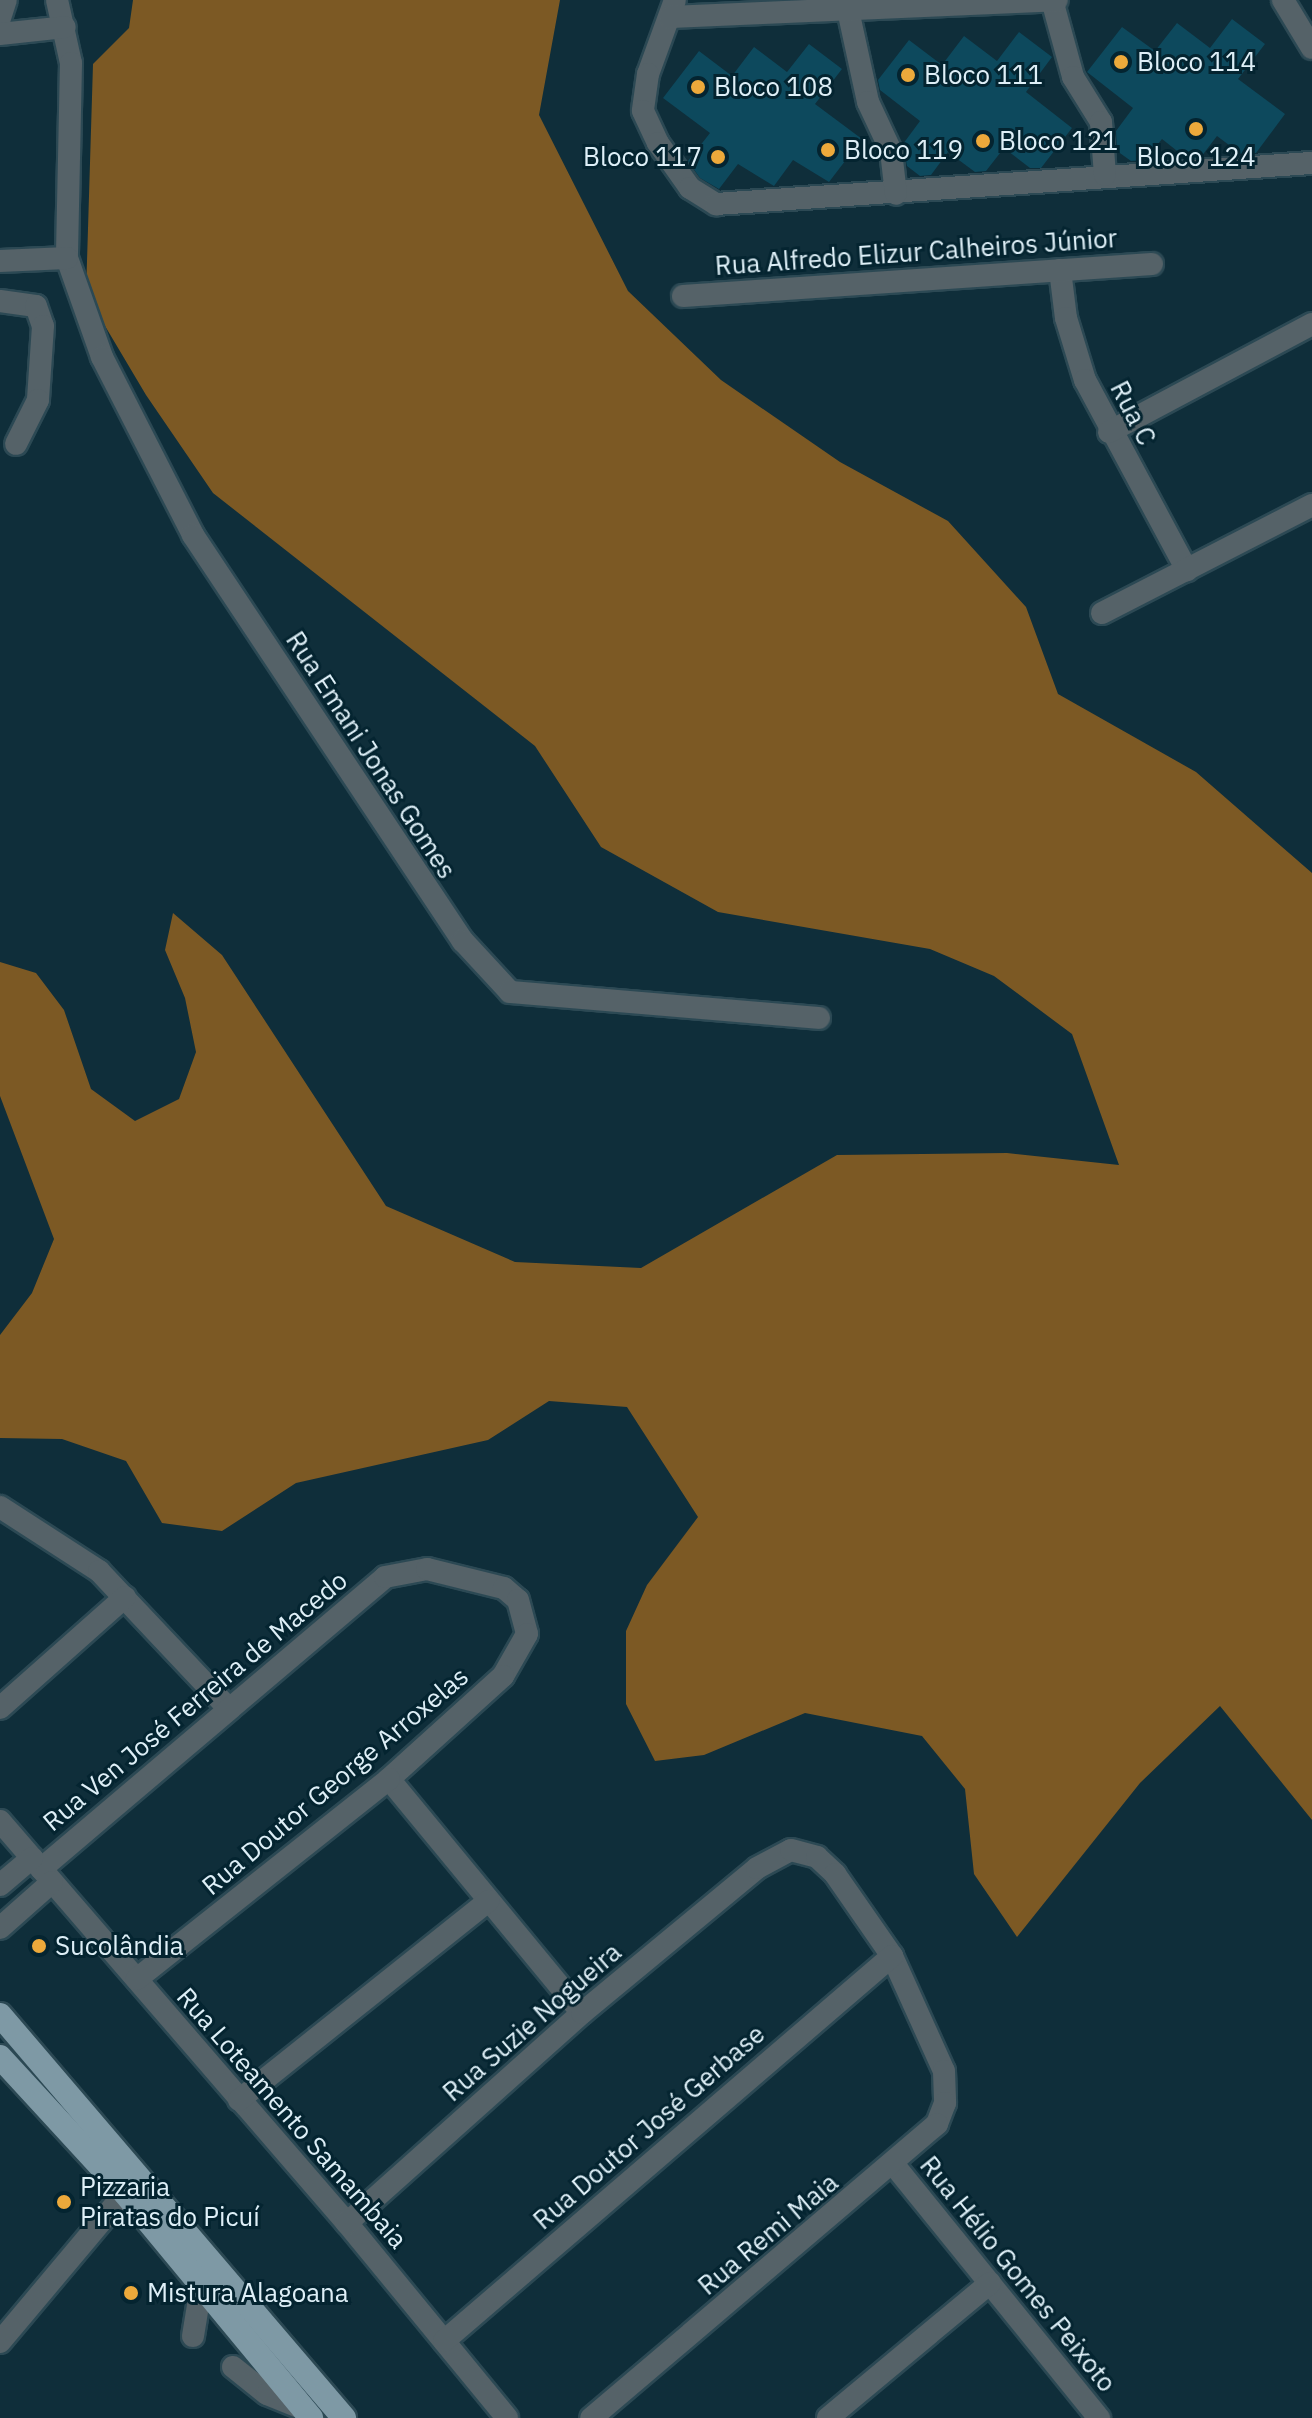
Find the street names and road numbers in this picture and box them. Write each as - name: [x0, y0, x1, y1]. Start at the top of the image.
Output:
- street label: Rua Alfredo Elizur Calheiros Júnior: [714, 222, 1118, 282]
- street label: Rua C: [1104, 376, 1162, 450]
- street label: Rua Emani Jonas Gomes: [279, 626, 463, 884]
- street label: Rua Ven José Ferreira de Macedo: [37, 1565, 353, 1837]
- street label: Rua Doutor George Arroxelas: [196, 1660, 474, 1902]
- street label: Rua Suzie Nogueira: [437, 1936, 627, 2108]
- street label: Rua Loteamento Samambaia: [170, 1981, 414, 2255]
- street label: Rua Doutor José Gerbase: [527, 2018, 771, 2236]
- street label: Rua Hélio Gomes Peixoto: [913, 2150, 1123, 2398]
- street label: Rua Remi Maia: [692, 2167, 844, 2301]

